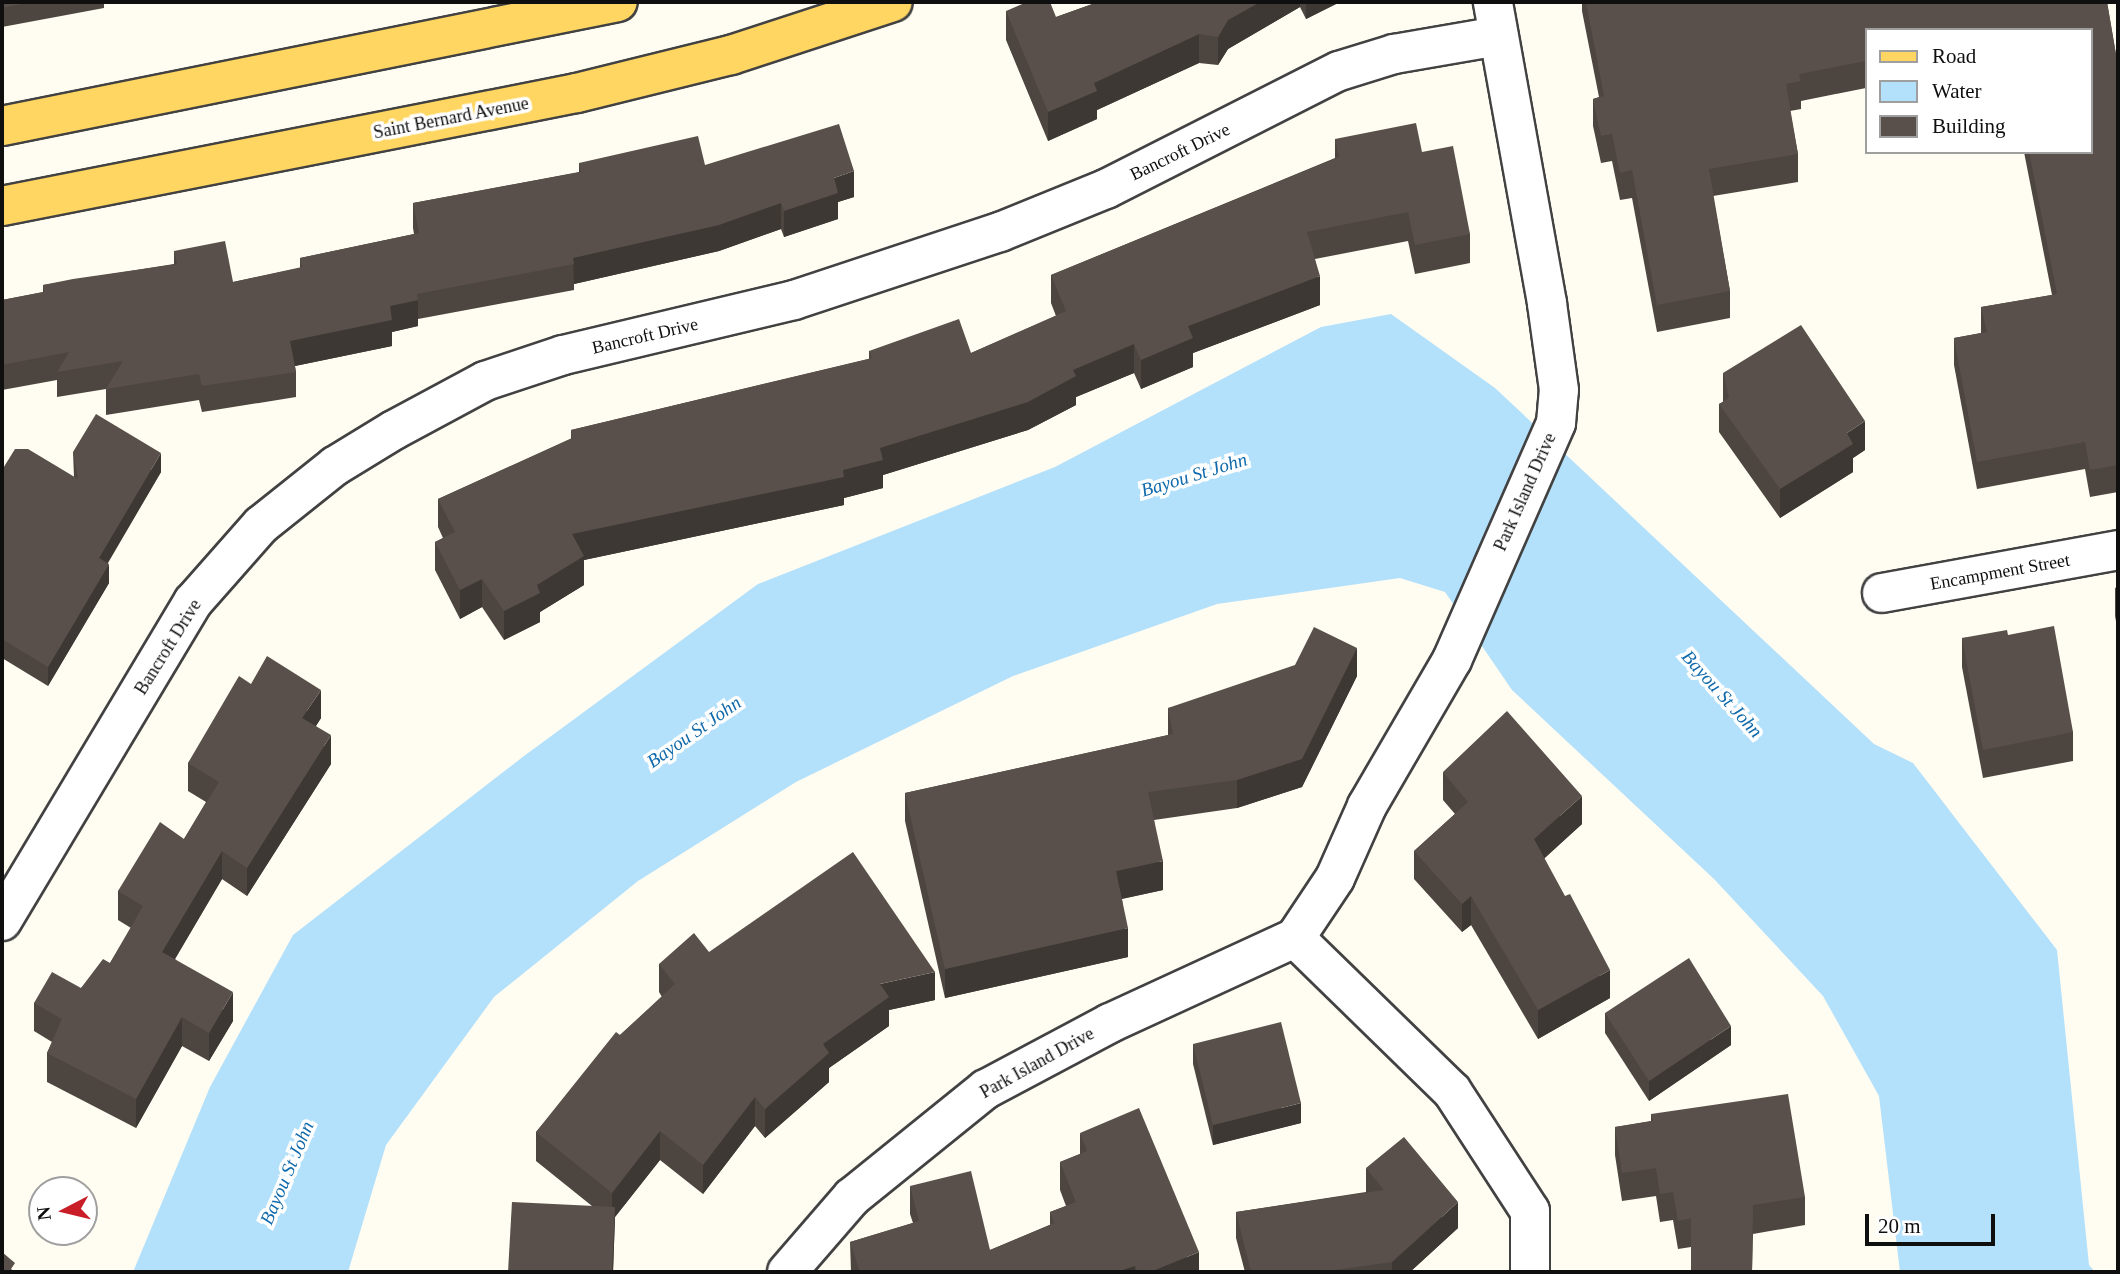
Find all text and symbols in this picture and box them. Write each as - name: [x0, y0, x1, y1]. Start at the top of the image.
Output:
- legend: [1864, 28, 2092, 154]
- text: Road: [1932, 44, 1976, 68]
- text: Water: [1932, 79, 1982, 103]
- street label: Saint Bernard Avenue: [371, 92, 531, 144]
- text: Building: [1932, 114, 2006, 138]
- street label: Bancroft Drive: [1127, 119, 1233, 185]
- street label: Bancroft Drive: [590, 313, 700, 359]
- street label: Park Island Drive: [1489, 430, 1561, 554]
- water label: Bayou St John: [1138, 448, 1250, 502]
- street label: Encampment Street: [1928, 549, 2072, 595]
- street label: Bancroft Drive: [130, 595, 206, 699]
- water label: Bayou St John: [1677, 646, 1767, 742]
- water label: Bayou St John: [643, 691, 745, 773]
- street label: Park Island Drive: [976, 1023, 1098, 1103]
- water label: Bayou St John: [255, 1118, 319, 1228]
- north arrow: [28, 1176, 98, 1246]
- scale bar: [1868, 1200, 1997, 1244]
- text: N: [32, 1205, 55, 1221]
- text: 20 m: [1878, 1214, 1921, 1238]

